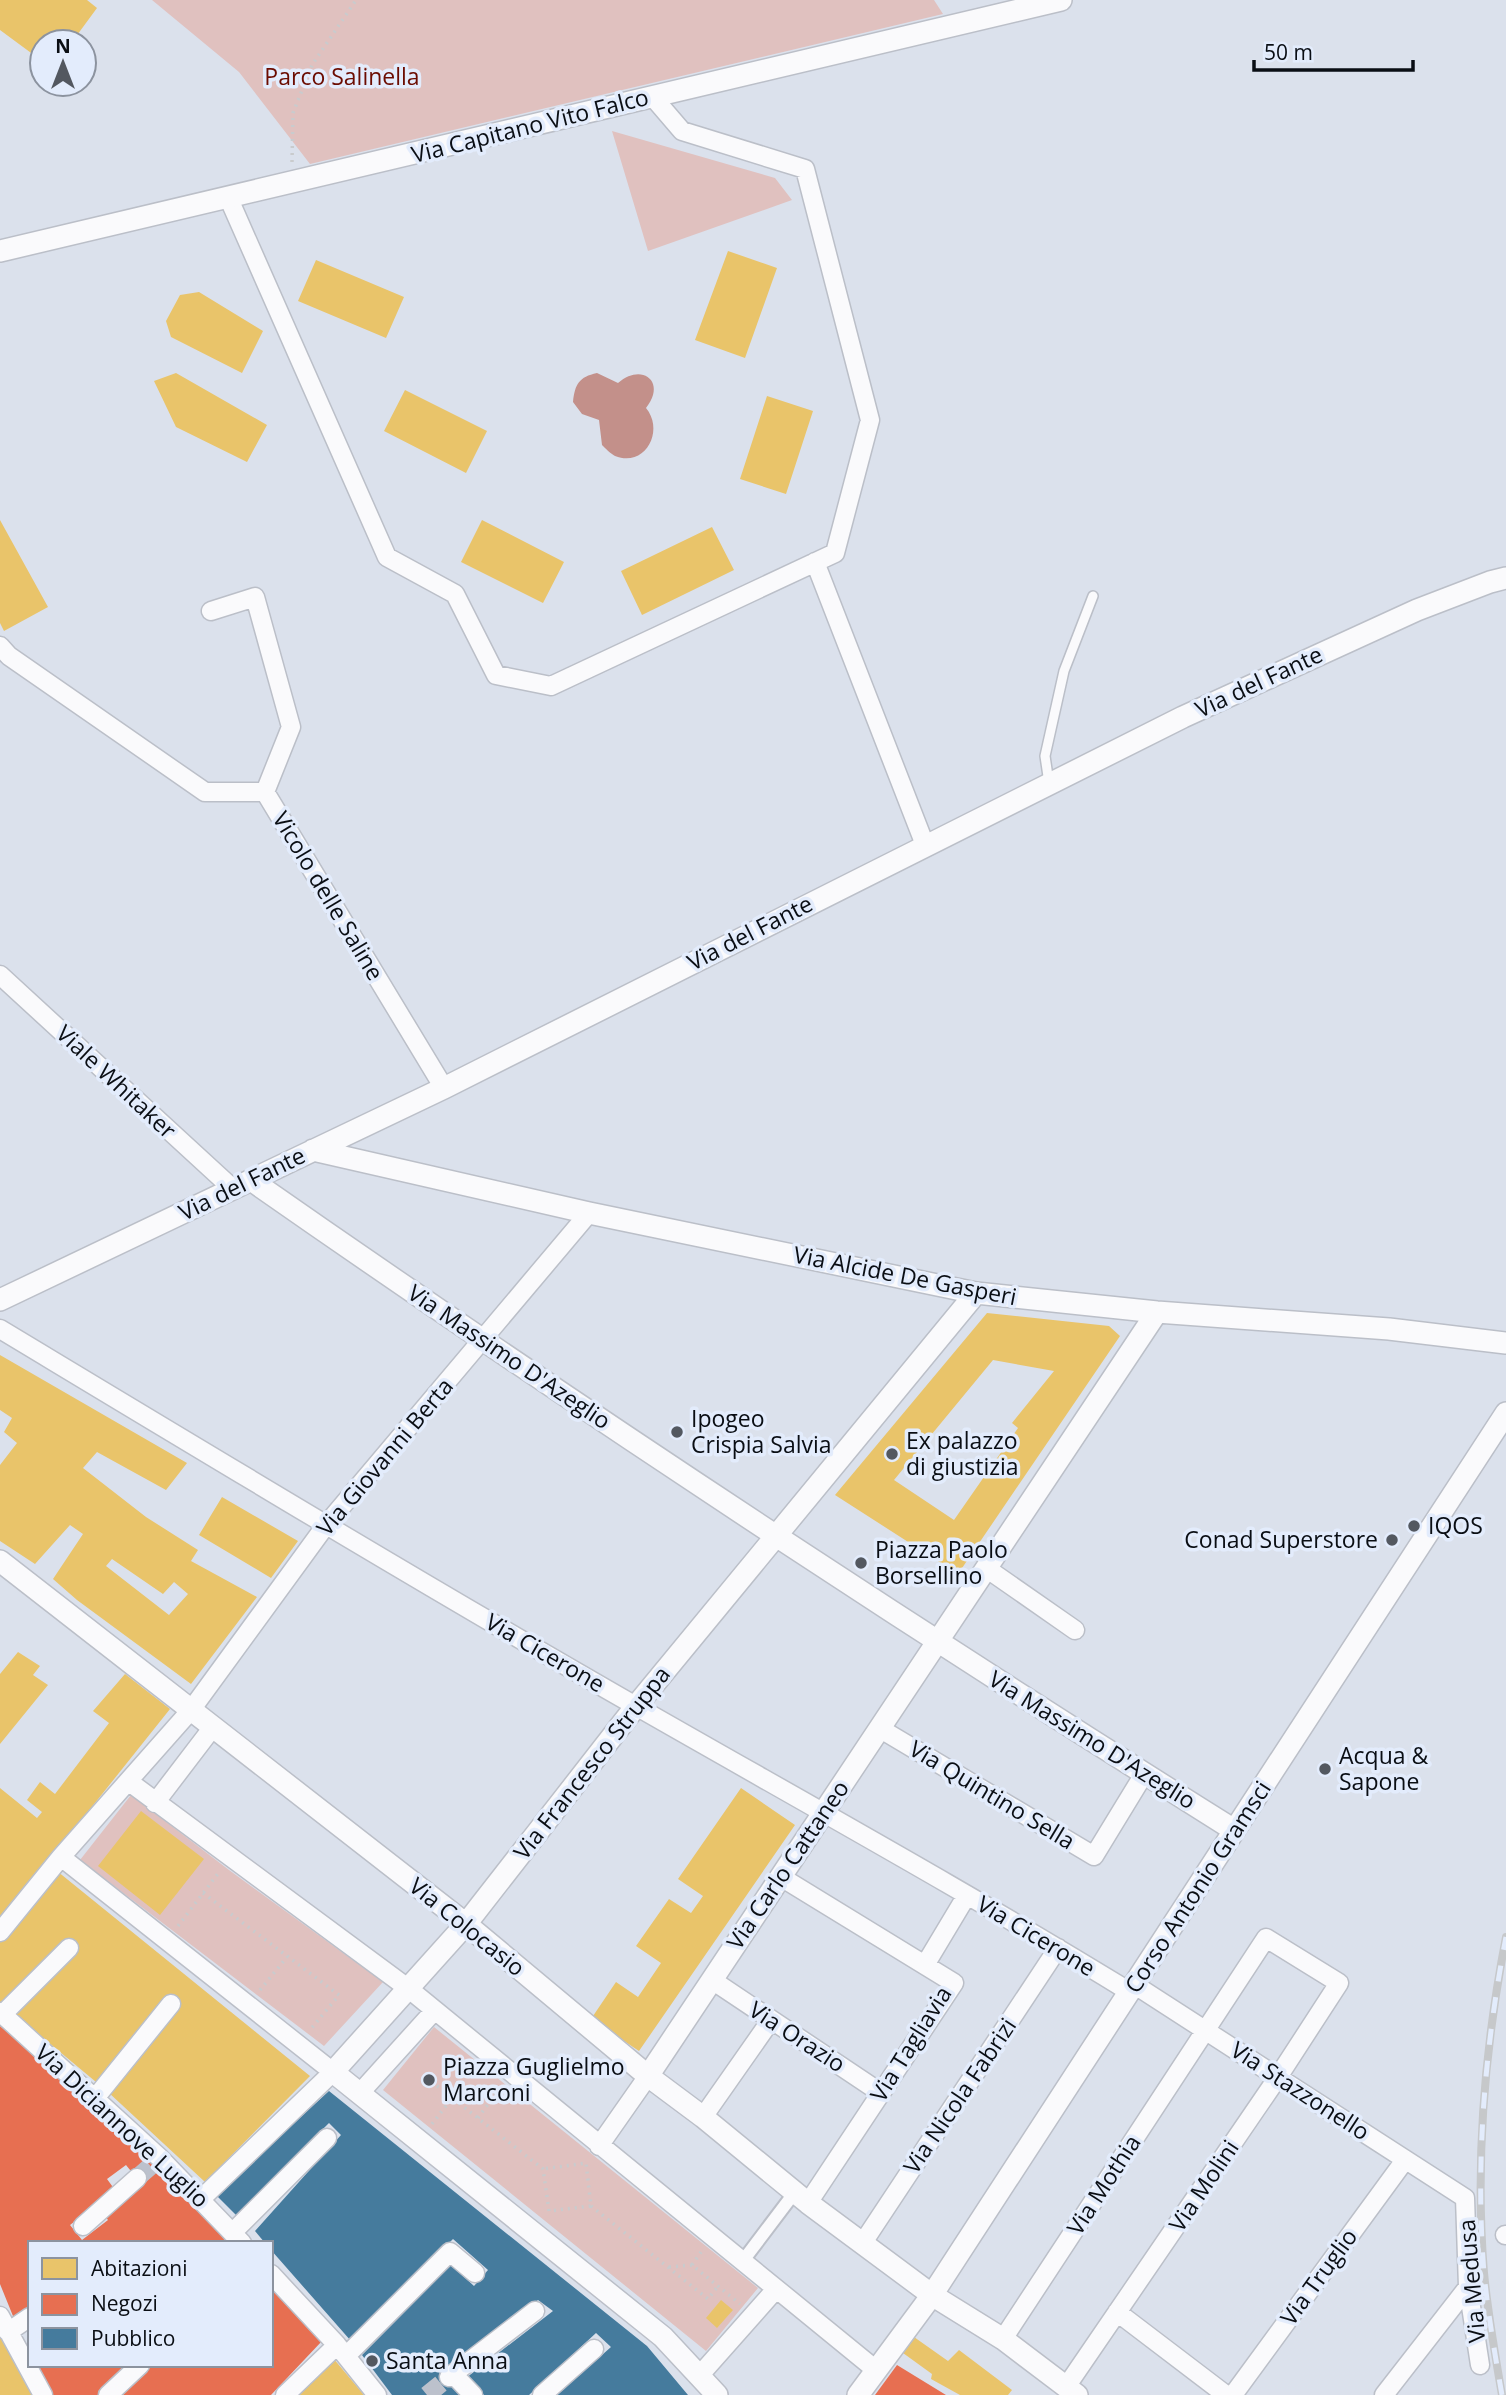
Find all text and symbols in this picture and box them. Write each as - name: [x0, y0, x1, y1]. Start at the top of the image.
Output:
- north arrow: [28, 28, 98, 98]
- scale bar: [1254, 28, 1413, 72]
- text: N: [55, 33, 71, 59]
- text: 50 m: [1264, 38, 1313, 66]
- park label: Parco Salinella: [264, 60, 420, 92]
- street label: Via Capitano Vito Falco: [408, 80, 652, 170]
- street label: Via del Fante: [1190, 638, 1327, 725]
- street label: Vicolo delle Saline: [266, 805, 392, 986]
- street label: Via del Fante: [681, 887, 818, 977]
- street label: Viale Whitaker: [50, 1017, 184, 1146]
- street label: Via del Fante: [173, 1139, 310, 1227]
- street label: Via Alcide De Gasperi: [791, 1238, 1019, 1312]
- street label: Via Massimo D'Azeglio: [402, 1276, 617, 1436]
- street label: Via Giovanni Berta: [309, 1371, 460, 1542]
- place label: Ipogeo Crispia Salvia: [691, 1402, 832, 1460]
- marker: Ipogeo Crispia Salvia: [669, 1424, 685, 1440]
- place label: Ex palazzo di giustizia: [906, 1424, 1019, 1482]
- marker: Ex palazzo di giustizia: [884, 1446, 900, 1462]
- place label: IQOS: [1428, 1509, 1483, 1541]
- marker: IQOS: [1406, 1518, 1422, 1534]
- place label: Conad Superstore: [1184, 1523, 1378, 1555]
- marker: Conad Superstore: [1384, 1532, 1400, 1548]
- place label: Piazza Paolo Borsellino: [875, 1533, 1008, 1591]
- marker: Piazza Paolo Borsellino: [853, 1555, 869, 1571]
- street label: Via Cicerone: [480, 1605, 611, 1699]
- street label: Via Francesco Struppa: [506, 1659, 677, 1866]
- street label: Via Massimo D'Azeglio: [983, 1662, 1202, 1816]
- street label: Via Quintino Sella: [904, 1732, 1081, 1856]
- place label: Acqua & Sapone: [1339, 1739, 1428, 1797]
- marker: Acqua & Sapone: [1317, 1761, 1333, 1777]
- street label: Via Carlo Cattaneo: [719, 1773, 856, 1955]
- street label: Corso Antonio Gramsci: [1117, 1774, 1278, 1999]
- street label: Via Colocasio: [403, 1870, 532, 1983]
- street label: Via Cicerone: [971, 1887, 1102, 1983]
- street label: Via Tagliavia: [862, 1980, 958, 2107]
- street label: Via Orazio: [743, 1993, 852, 2079]
- street label: Via Nicola Fabrizi: [895, 2011, 1023, 2180]
- street label: Via Stazzonello: [1225, 2033, 1376, 2147]
- street label: Via Diciannove Luglio: [29, 2036, 217, 2214]
- place label: Piazza Guglielmo Marconi: [443, 2050, 625, 2108]
- marker: Piazza Guglielmo Marconi: [421, 2072, 437, 2088]
- street label: Via Mothia: [1059, 2128, 1148, 2241]
- street label: Via Molini: [1161, 2133, 1246, 2238]
- street label: Via Medusa: [1450, 2218, 1492, 2344]
- street label: Via Truglio: [1272, 2222, 1364, 2331]
- legend: [28, 2241, 273, 2367]
- text: Abitazioni: [91, 2254, 188, 2282]
- text: Negozi: [91, 2289, 158, 2317]
- text: Pubblico: [91, 2324, 176, 2352]
- place label: Santa Anna: [386, 2344, 508, 2376]
- marker: Santa Anna: [364, 2353, 380, 2369]

